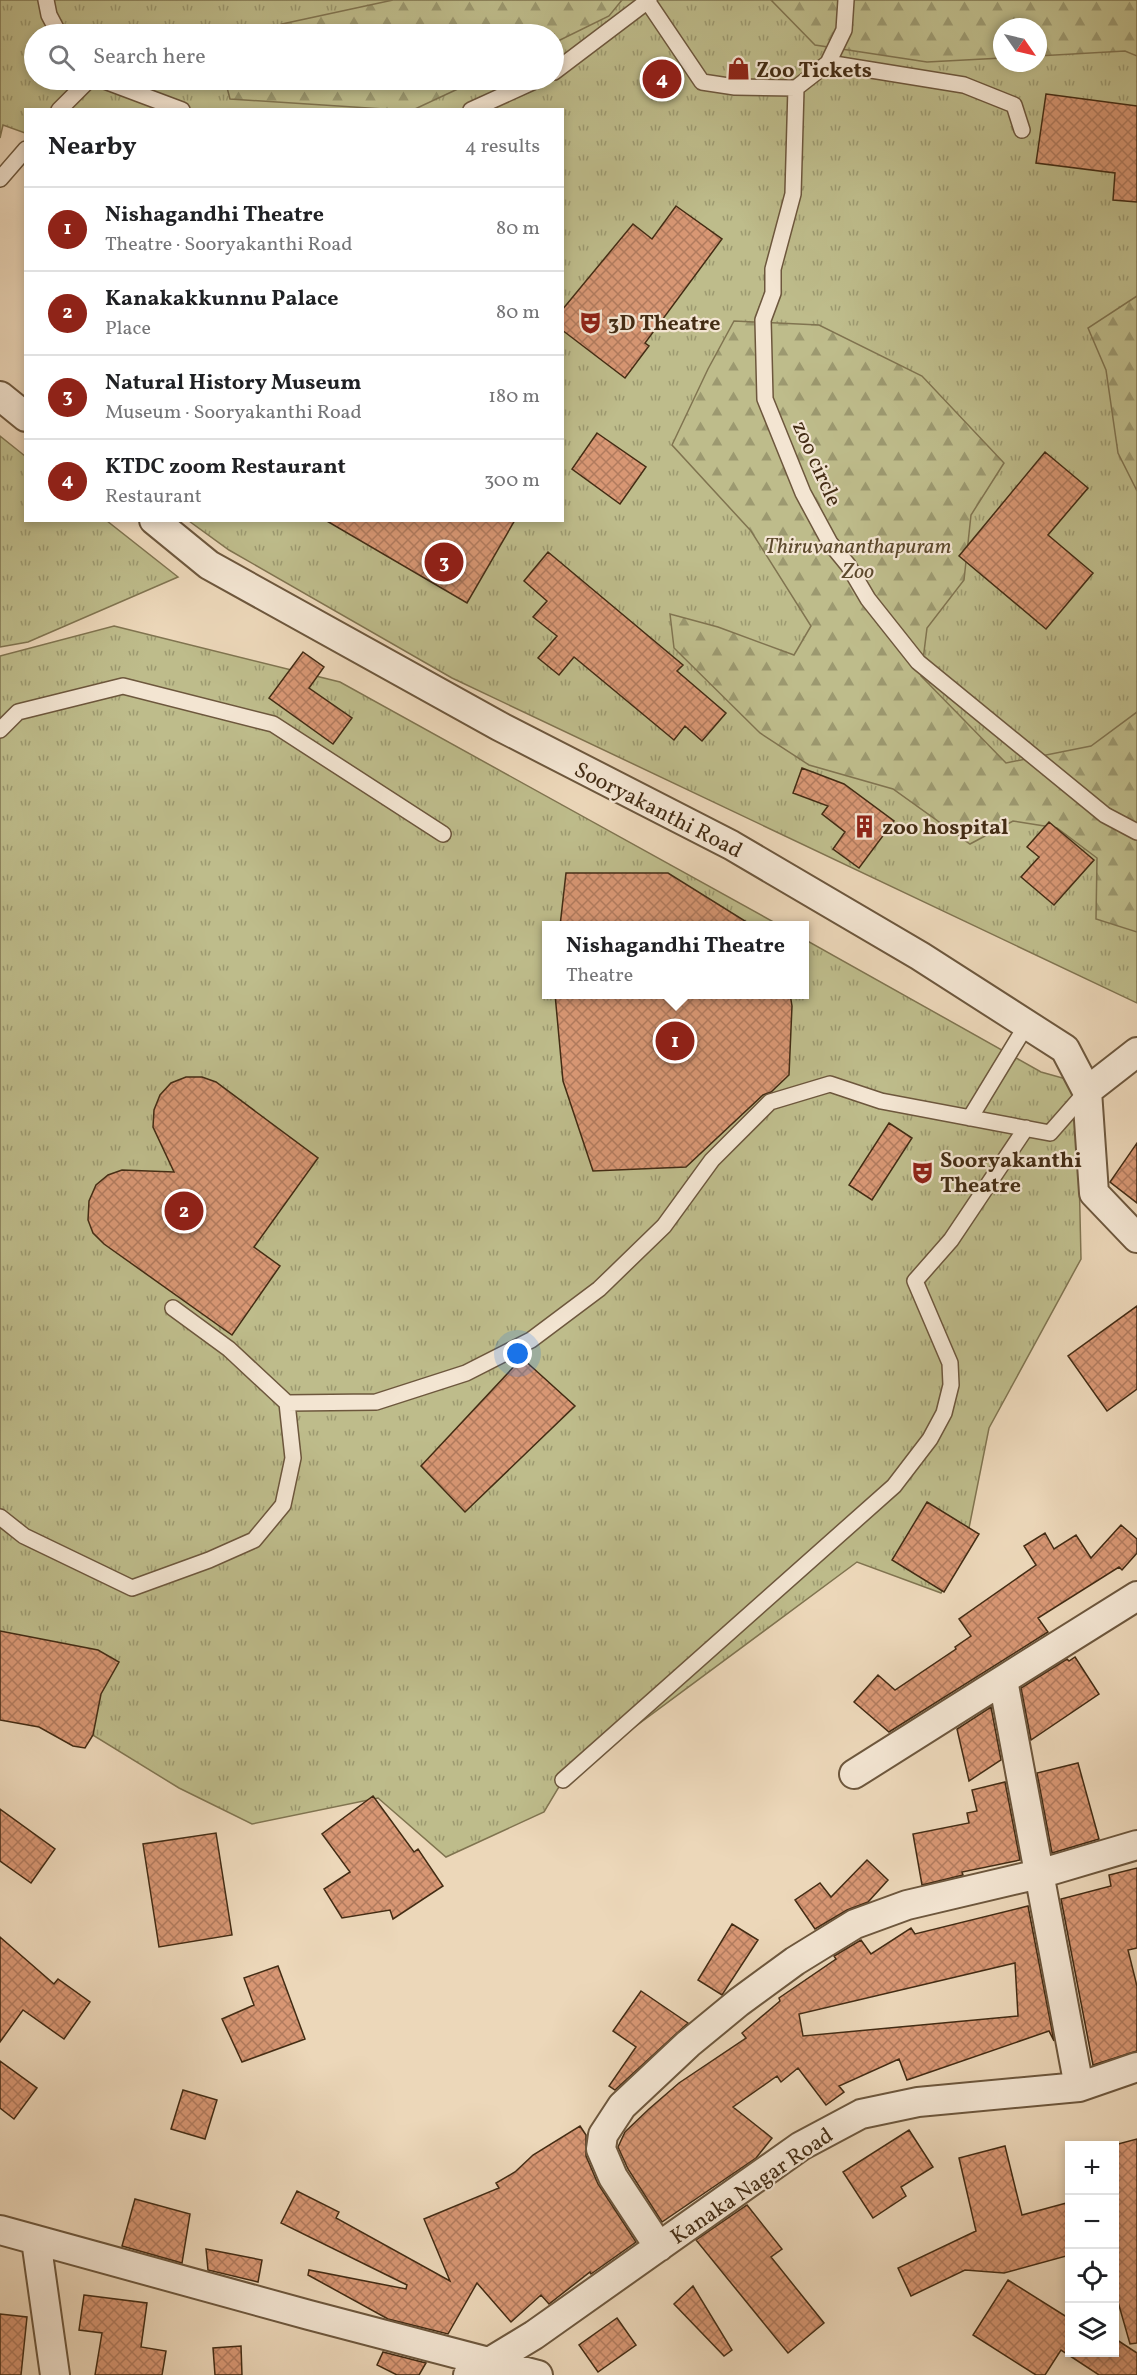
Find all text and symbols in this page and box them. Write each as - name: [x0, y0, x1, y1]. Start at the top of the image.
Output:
- north arrow: [993, 18, 1047, 72]
- search box: [24, 24, 564, 90]
- icon: search: [45, 41, 78, 74]
- text: Search here: [93, 42, 206, 73]
- pin: 4: [642, 56, 682, 101]
- shop icon: Zoo Tickets: [725, 56, 751, 82]
- place label: Zoo Tickets: [756, 56, 872, 87]
- text: Nearby: [48, 129, 137, 165]
- text: 4 results: [465, 133, 540, 161]
- text: Nishagandhi Theatre: [105, 200, 324, 231]
- text: 1: [63, 215, 72, 243]
- text: 80 m: [496, 215, 540, 243]
- text: Theatre · Sooryakanthi Road: [105, 231, 353, 259]
- text: Kanakakkunnu Palace: [105, 284, 338, 315]
- text: 2: [62, 299, 73, 327]
- text: 80 m: [496, 299, 540, 327]
- theatre icon: 3D Theatre: [577, 309, 603, 335]
- place label: 3D Theatre: [608, 309, 720, 340]
- text: Place: [105, 315, 151, 343]
- text: Natural History Museum: [105, 368, 361, 399]
- text: 3: [62, 383, 73, 411]
- text: 180 m: [488, 383, 540, 411]
- text: Museum · Sooryakanthi Road: [105, 399, 362, 427]
- street label: zoo circle: [783, 416, 848, 512]
- text: KTDC zoom Restaurant: [105, 452, 346, 483]
- text: 4: [61, 467, 74, 495]
- text: 300 m: [484, 467, 540, 495]
- text: Restaurant: [105, 483, 202, 511]
- park label: Thiruvananthapuram Zoo: [765, 532, 951, 588]
- pin: 3: [424, 540, 464, 584]
- street label: Sooryakanthi Road: [568, 755, 747, 867]
- building icon: zoo hospital: [851, 813, 877, 839]
- place label: zoo hospital: [882, 813, 1009, 844]
- popup: [542, 921, 809, 999]
- text: Nishagandhi Theatre: [566, 931, 785, 962]
- text: Theatre: [566, 962, 633, 990]
- pin: 1: [656, 1018, 694, 1064]
- place label: Sooryakanthi Theatre: [940, 1146, 1082, 1202]
- theatre icon: Sooryakanthi Theatre: [909, 1159, 935, 1185]
- pin: 2: [164, 1188, 204, 1234]
- your location: [503, 1339, 532, 1368]
- street label: Kanaka Nagar Road: [665, 2121, 840, 2253]
- map controls: [1065, 2141, 1119, 2357]
- button: +: [1065, 2141, 1119, 2195]
- button: −: [1065, 2195, 1119, 2249]
- button: locate: [1065, 2249, 1119, 2303]
- button: layers: [1065, 2303, 1119, 2357]

